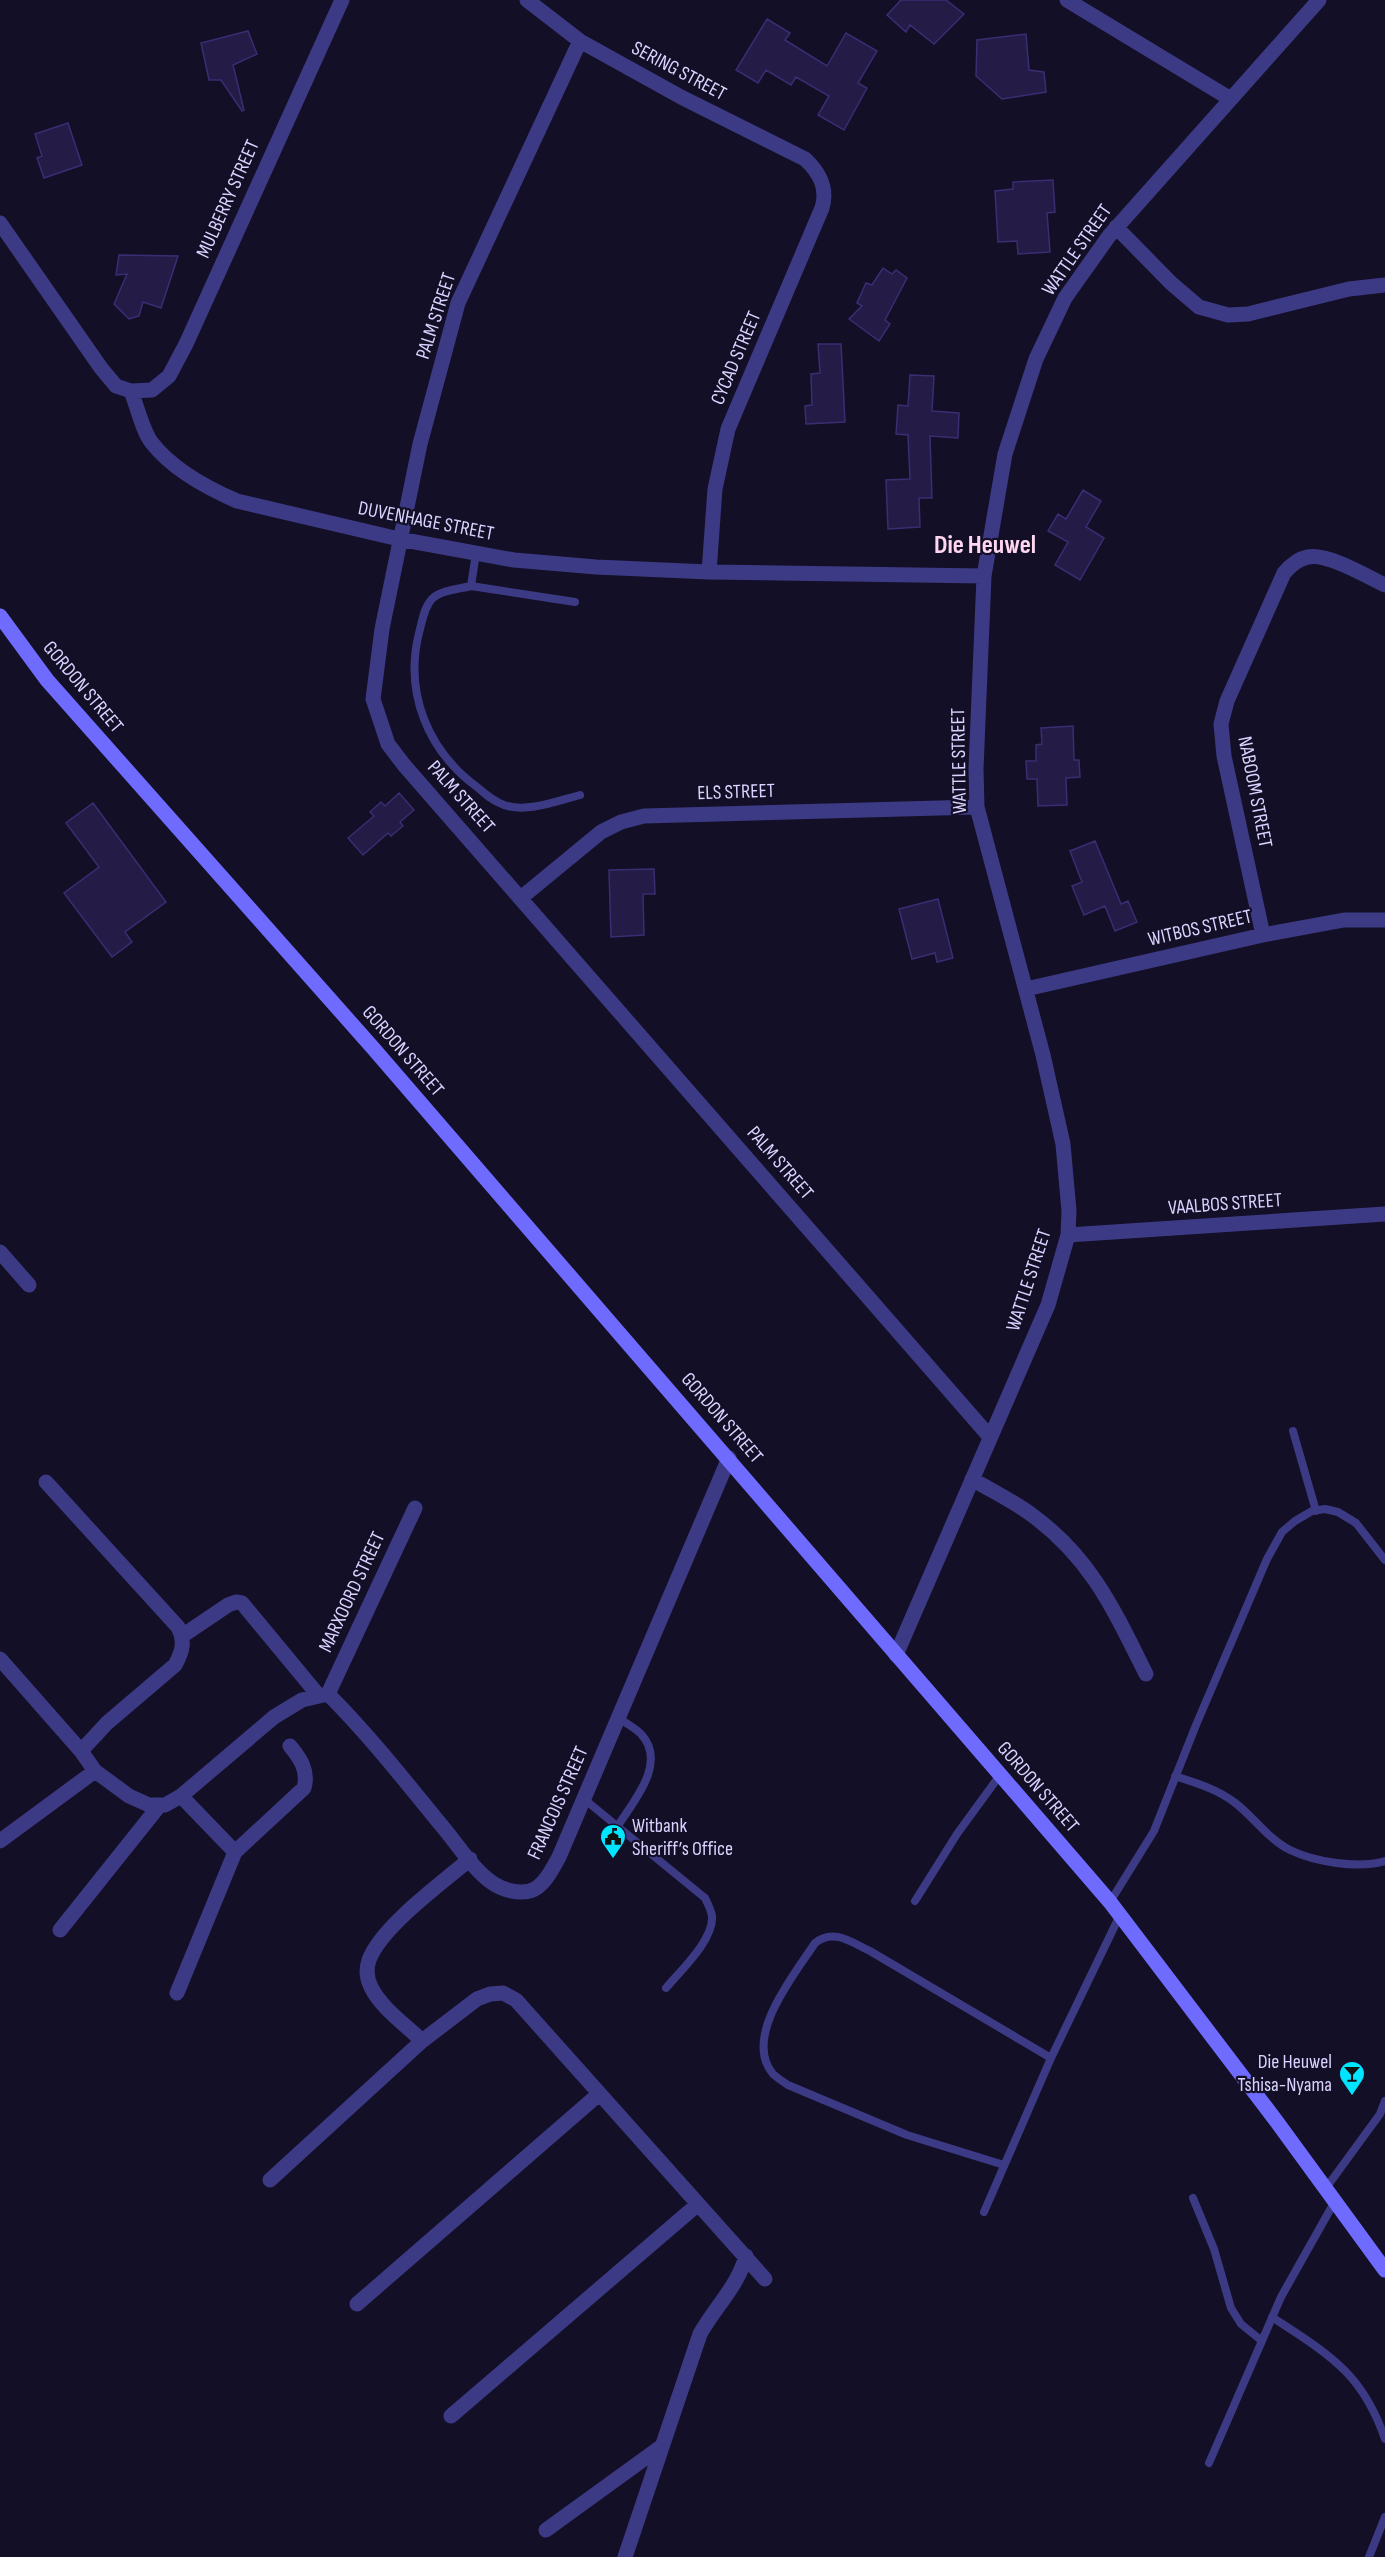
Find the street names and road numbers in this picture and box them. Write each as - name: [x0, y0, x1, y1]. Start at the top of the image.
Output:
- street label: SERING STREET: [628, 36, 730, 106]
- street label: MULBERRY STREET: [191, 136, 265, 262]
- street label: WATTLE STREET: [1037, 200, 1117, 300]
- street label: PALM STREET: [411, 270, 461, 362]
- street label: CYCAD STREET: [706, 308, 766, 408]
- street label: DUVENHAGE STREET: [356, 496, 496, 546]
- street label: GORDON STREET: [38, 636, 128, 738]
- street label: WATTLE STREET: [946, 708, 972, 814]
- street label: NABOOM STREET: [1232, 734, 1278, 850]
- street label: PALM STREET: [422, 756, 500, 838]
- street label: ELS STREET: [697, 779, 775, 805]
- street label: WITBOS STREET: [1146, 904, 1254, 952]
- street label: GORDON STREET: [357, 1001, 449, 1101]
- street label: PALM STREET: [742, 1121, 818, 1205]
- street label: VAALBOS STREET: [1167, 1188, 1283, 1220]
- street label: WATTLE STREET: [1001, 1226, 1057, 1334]
- street label: GORDON STREET: [676, 1368, 768, 1468]
- street label: MARXOORD STREET: [314, 1528, 390, 1656]
- street label: GORDON STREET: [992, 1737, 1084, 1837]
- street label: FRANCOIS STREET: [522, 1743, 594, 1863]

